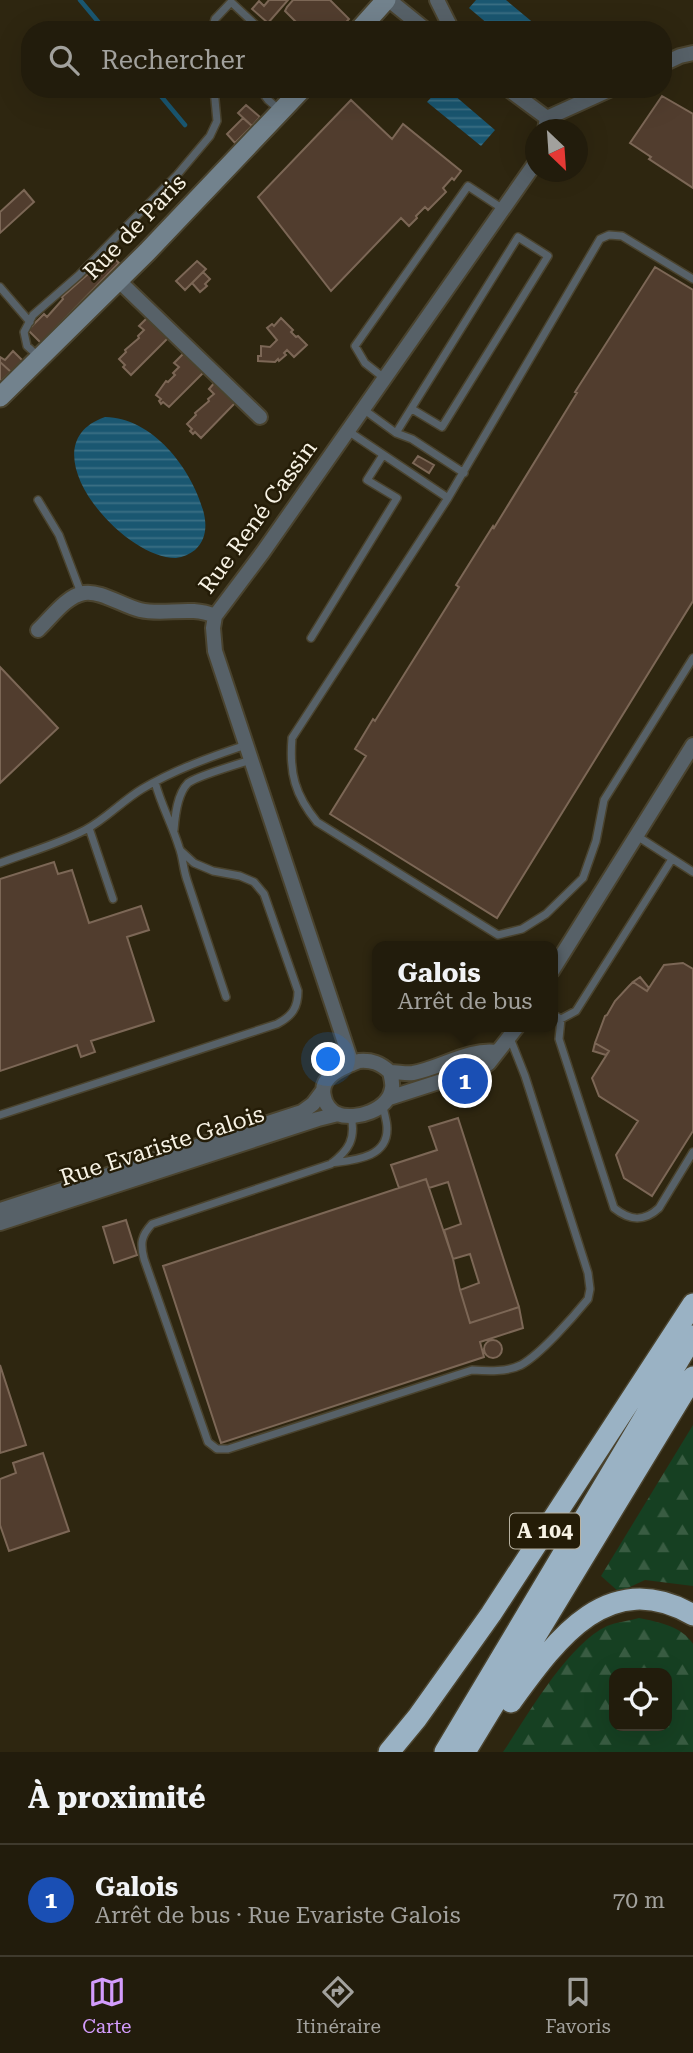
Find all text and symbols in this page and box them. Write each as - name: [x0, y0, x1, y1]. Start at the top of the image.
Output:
- search box: [21, 21, 672, 98]
- icon: search: [45, 41, 83, 79]
- text: Rechercher: [101, 45, 245, 75]
- north arrow: [525, 119, 588, 182]
- street label: Rue de Paris: [78, 169, 192, 285]
- street label: Rue René Cassin: [193, 435, 323, 599]
- popup: [372, 941, 558, 1032]
- text: Galois: [397, 958, 481, 988]
- text: Arrêt de bus: [397, 988, 533, 1015]
- your location: [311, 1042, 345, 1076]
- pin: 1: [442, 1055, 488, 1107]
- street label: Rue Evariste Galois: [56, 1100, 268, 1192]
- road number: A 104: [510, 1514, 580, 1548]
- map controls: [609, 1668, 672, 1731]
- button: locate: [609, 1668, 672, 1731]
- text: À proximité: [28, 1780, 206, 1815]
- text: Galois: [95, 1872, 178, 1902]
- text: 1: [45, 1887, 57, 1914]
- text: 70 m: [612, 1887, 665, 1914]
- text: Arrêt de bus · Rue Evariste Galois: [95, 1902, 461, 1929]
- tab: Carte: [82, 1973, 132, 2038]
- tab: Itinéraire: [296, 1973, 381, 2038]
- tab: Favoris: [545, 1973, 611, 2038]

